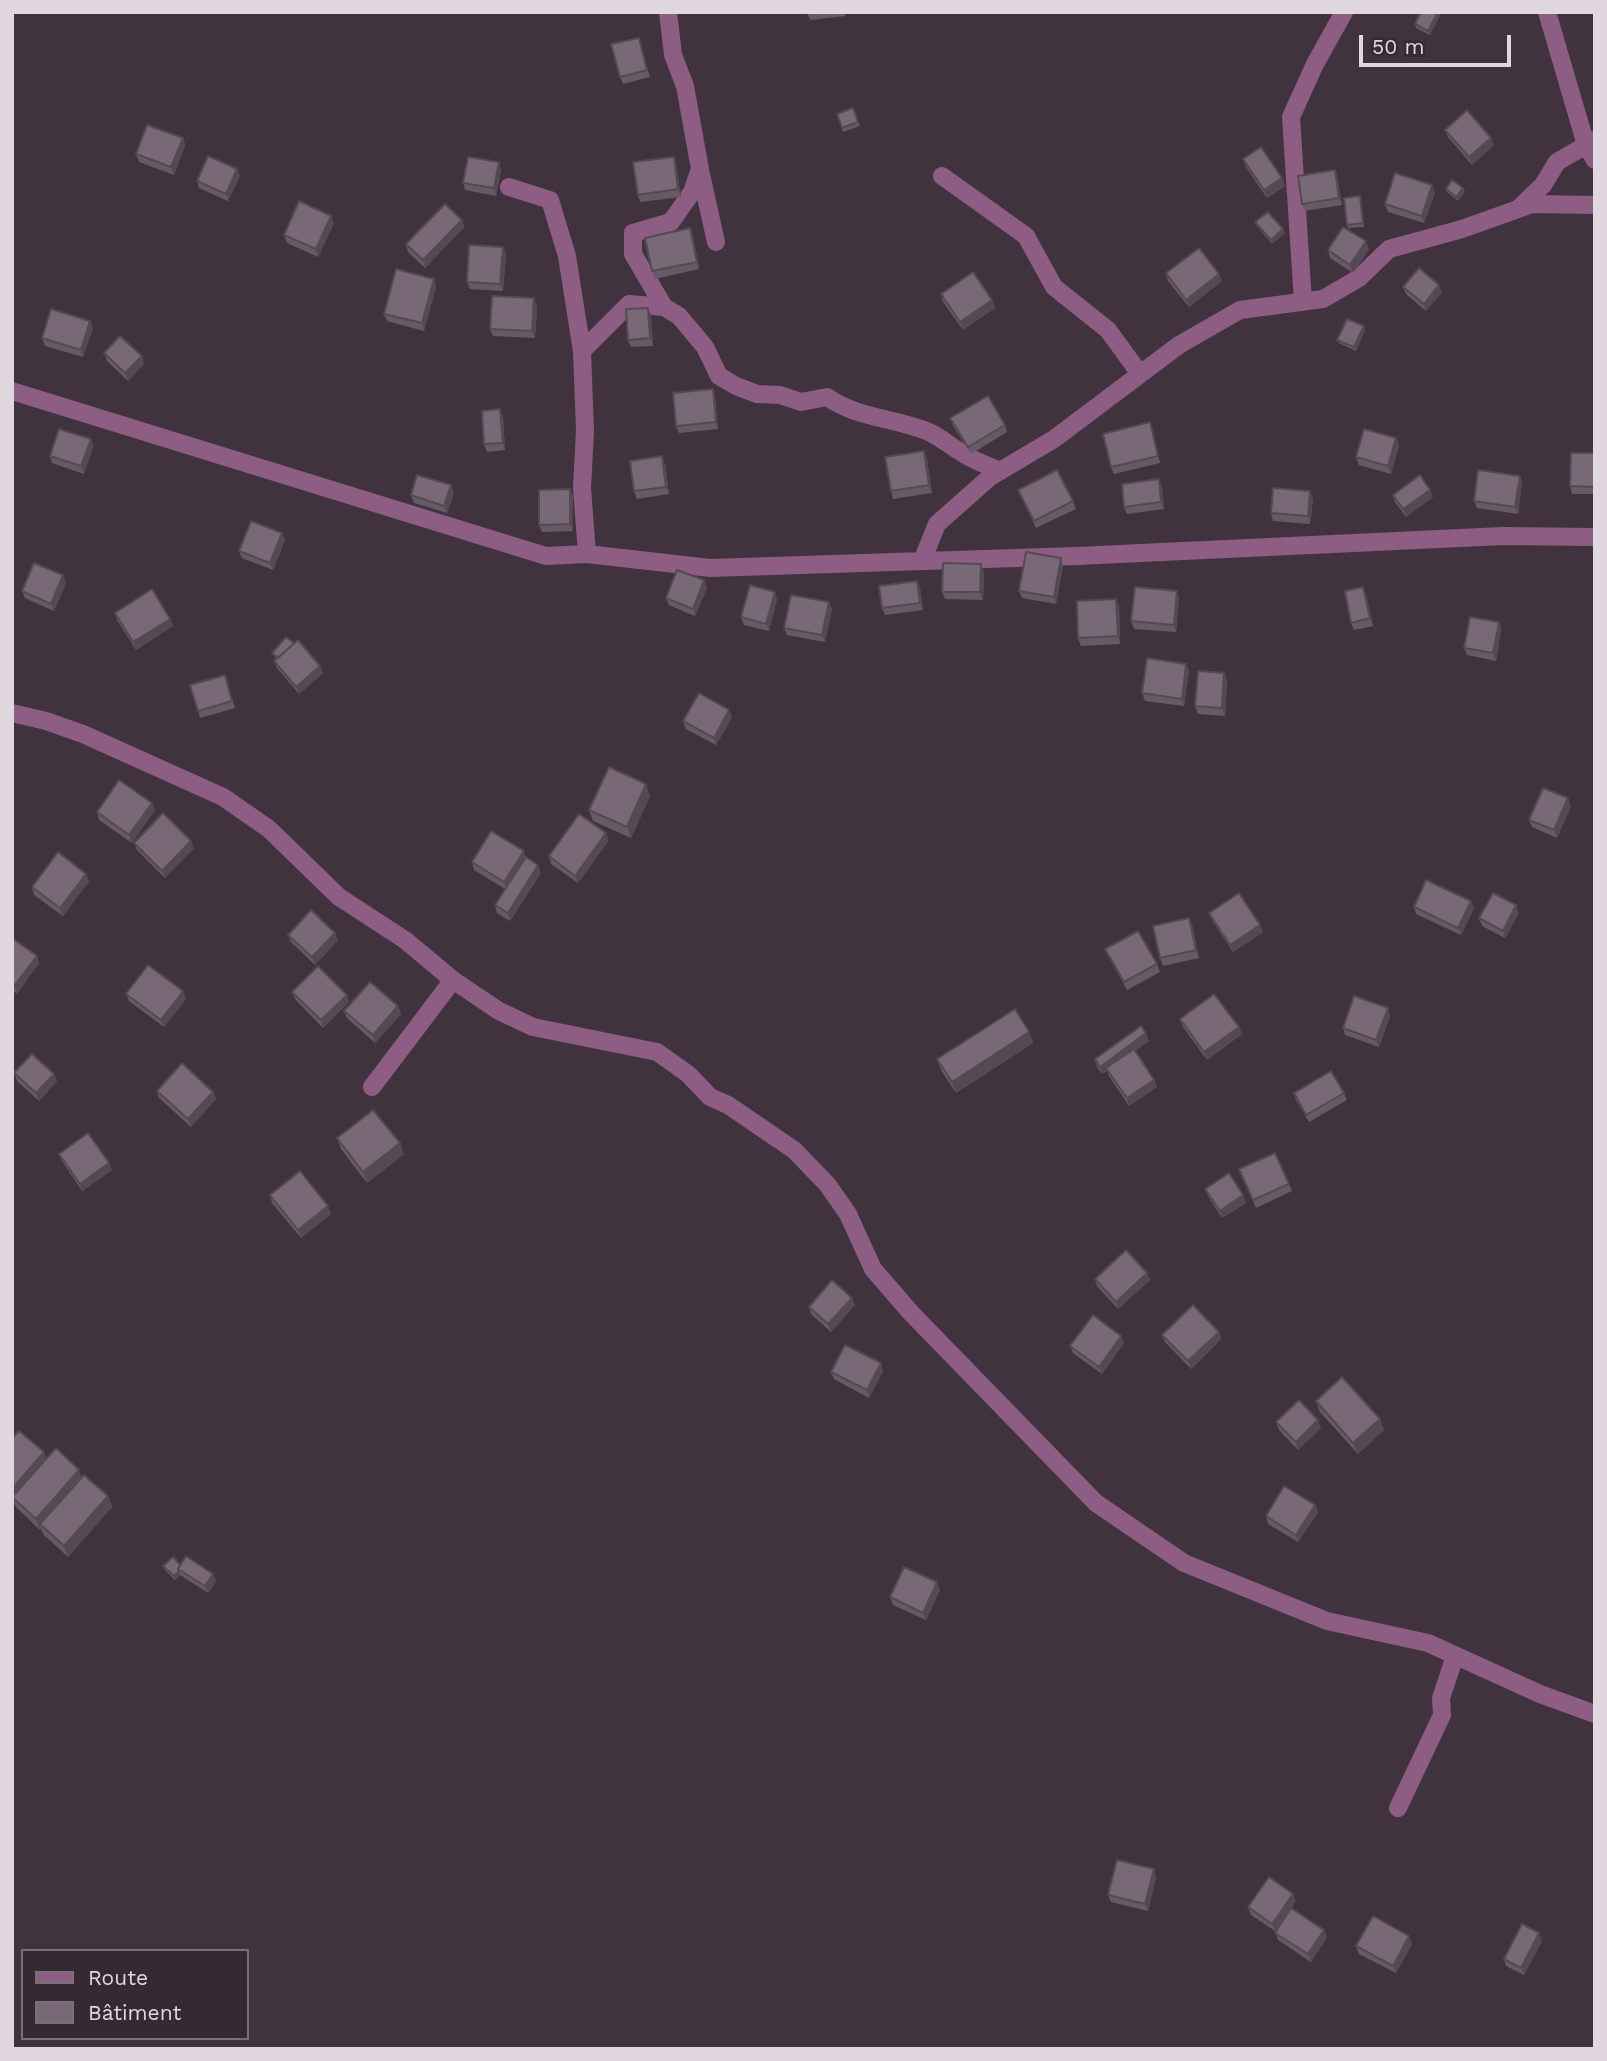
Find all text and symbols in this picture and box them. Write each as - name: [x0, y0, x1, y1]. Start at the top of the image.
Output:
- scale bar: [1362, 21, 1514, 65]
- text: 50 m: [1372, 34, 1424, 59]
- legend: [21, 1949, 248, 2040]
- text: Route: [88, 1965, 148, 1990]
- text: Bâtiment: [88, 2000, 181, 2025]

